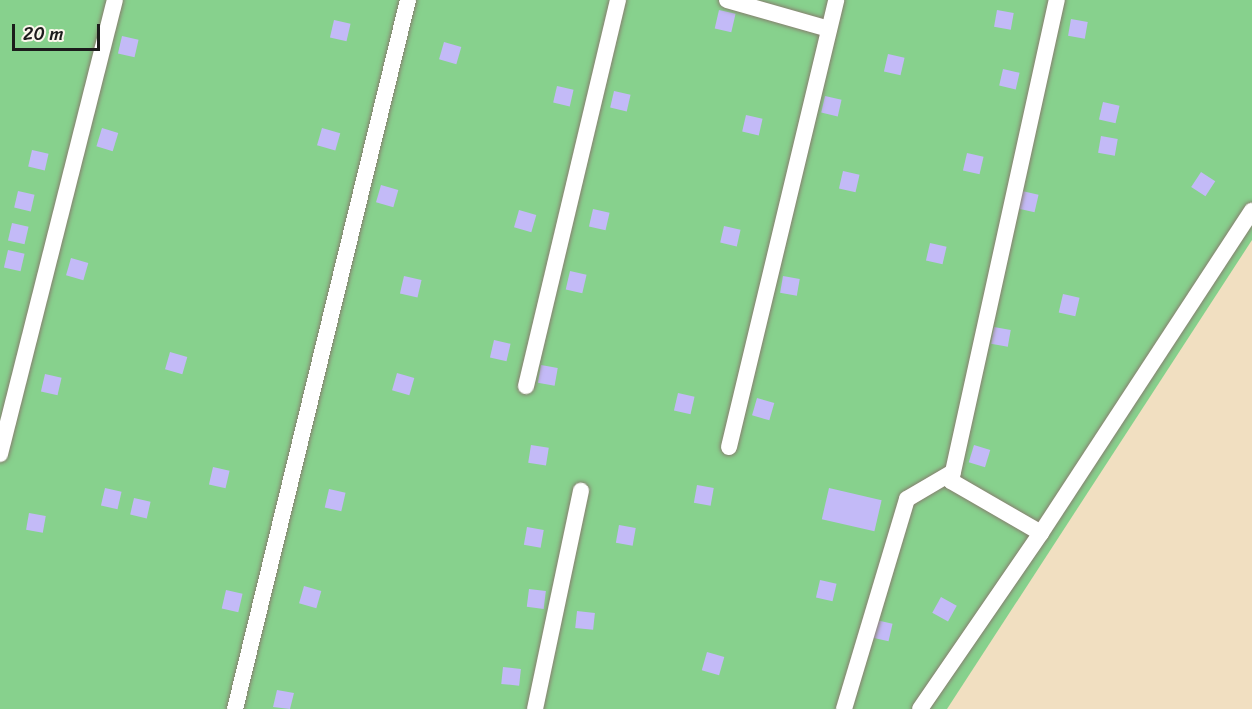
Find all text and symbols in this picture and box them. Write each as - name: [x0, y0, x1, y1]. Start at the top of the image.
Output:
- scale bar: [15, 12, 104, 50]
- text: 20 m: [23, 18, 63, 50]

